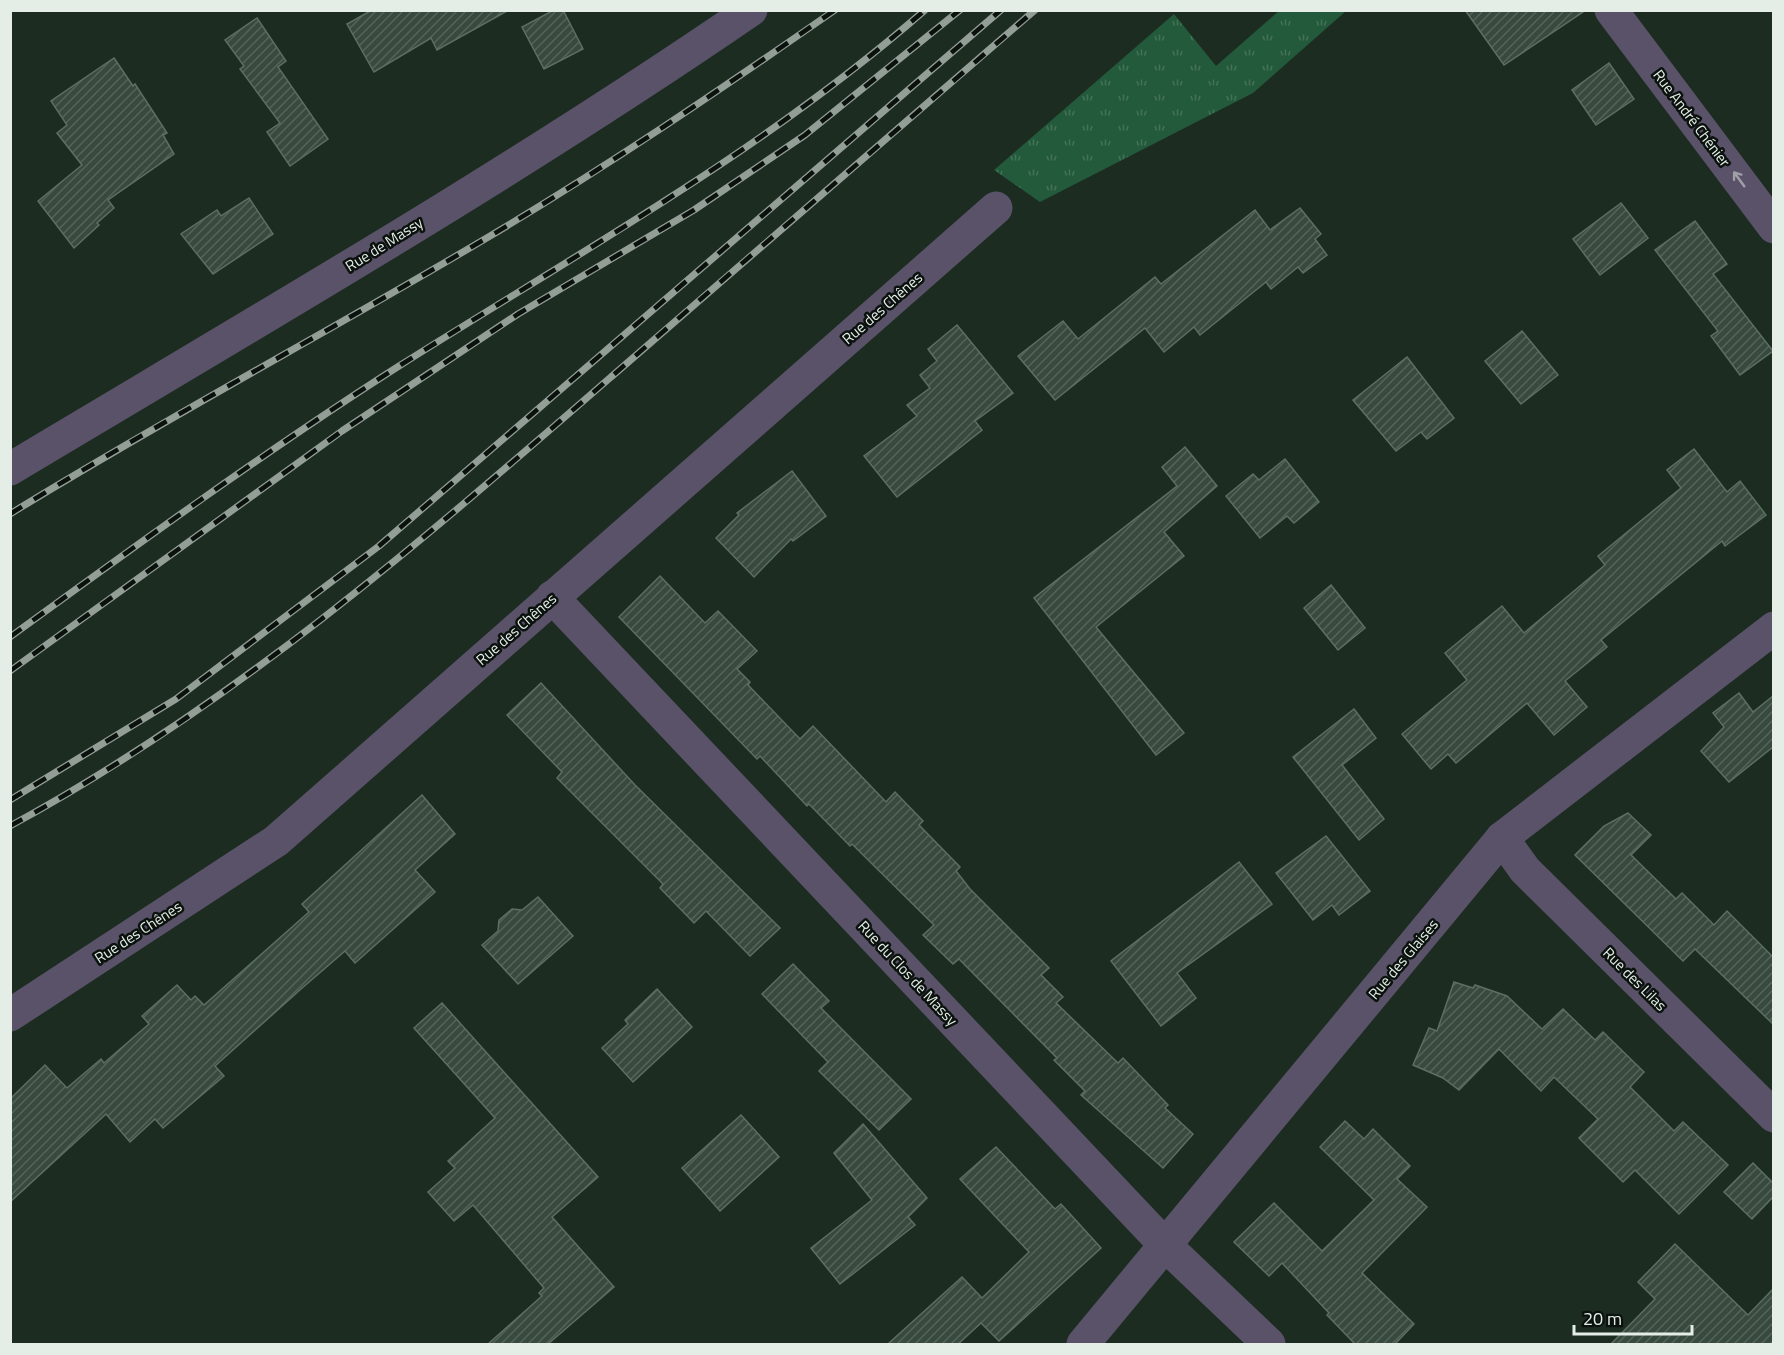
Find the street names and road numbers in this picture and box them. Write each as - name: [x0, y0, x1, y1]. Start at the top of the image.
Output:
- street label: Rue André Chénier: [1648, 64, 1736, 172]
- street label: Rue de Massy: [341, 211, 427, 277]
- street label: Rue des Chênes: [837, 266, 927, 350]
- street label: Rue des Chênes: [471, 587, 561, 671]
- street label: Rue des Chênes: [90, 895, 186, 969]
- street label: Rue des Glaises: [1362, 914, 1444, 1004]
- street label: Rue du Clos de Massy: [853, 915, 963, 1031]
- street label: Rue des Lilas: [1598, 942, 1672, 1016]

